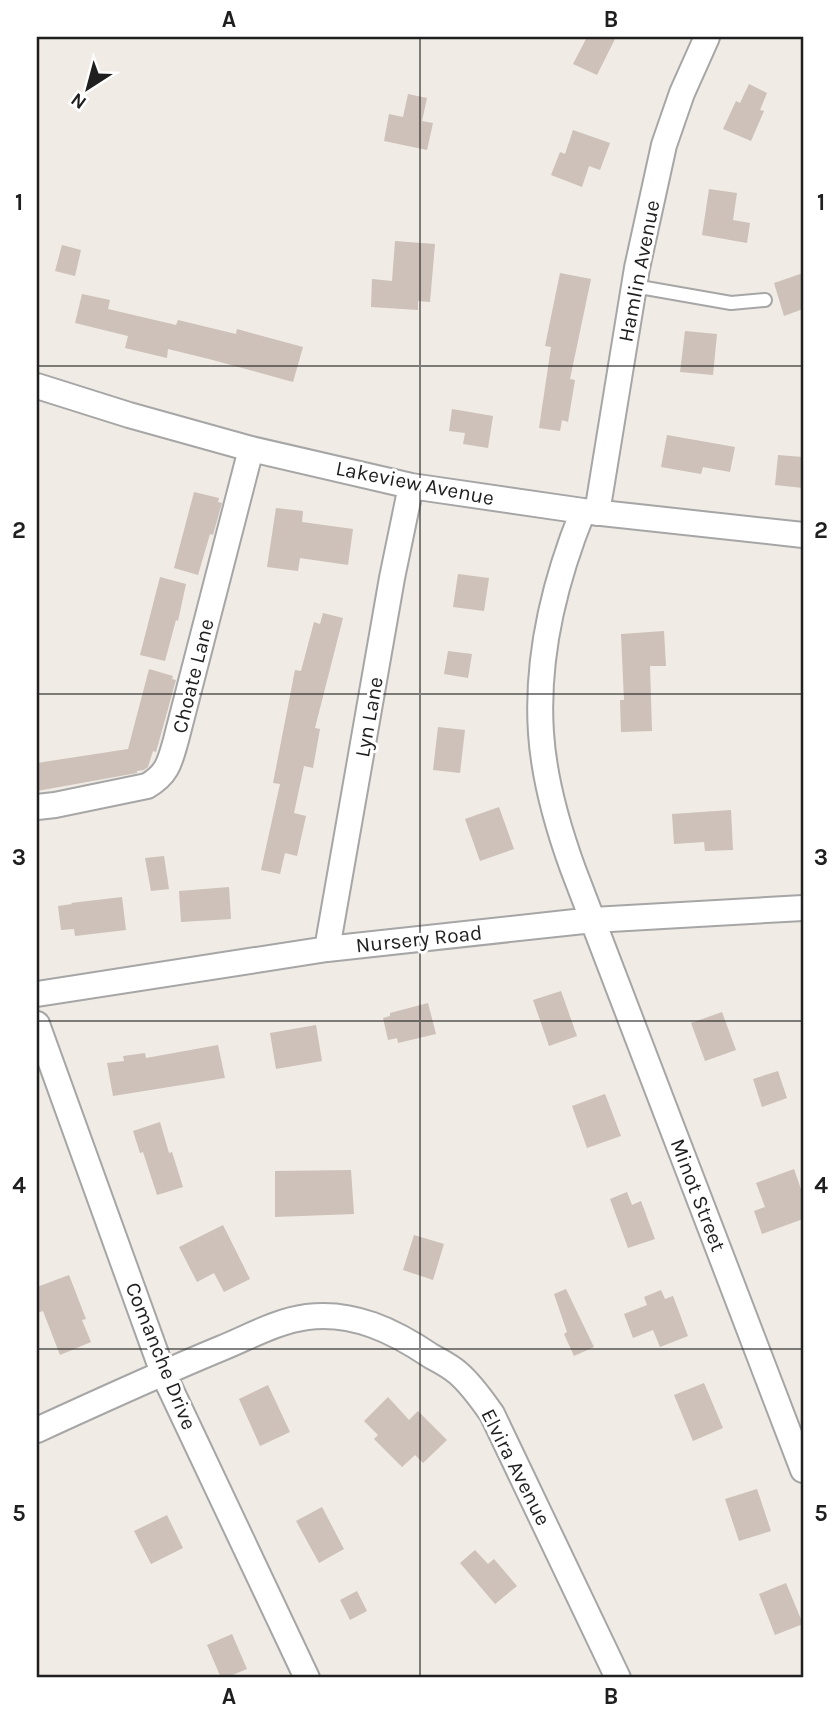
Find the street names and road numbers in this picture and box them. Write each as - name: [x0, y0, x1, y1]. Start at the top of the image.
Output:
- street label: Hamlin Avenue: [613, 198, 665, 344]
- street label: Lakeview Avenue: [334, 456, 496, 510]
- street label: Choate Lane: [167, 616, 219, 736]
- street label: Lyn Lane: [350, 675, 388, 759]
- street label: Nursery Road: [355, 920, 483, 958]
- street label: Minot Street: [666, 1135, 731, 1255]
- street label: Comanche Drive: [121, 1279, 201, 1433]
- street label: Elvira Avenue: [476, 1405, 556, 1529]

